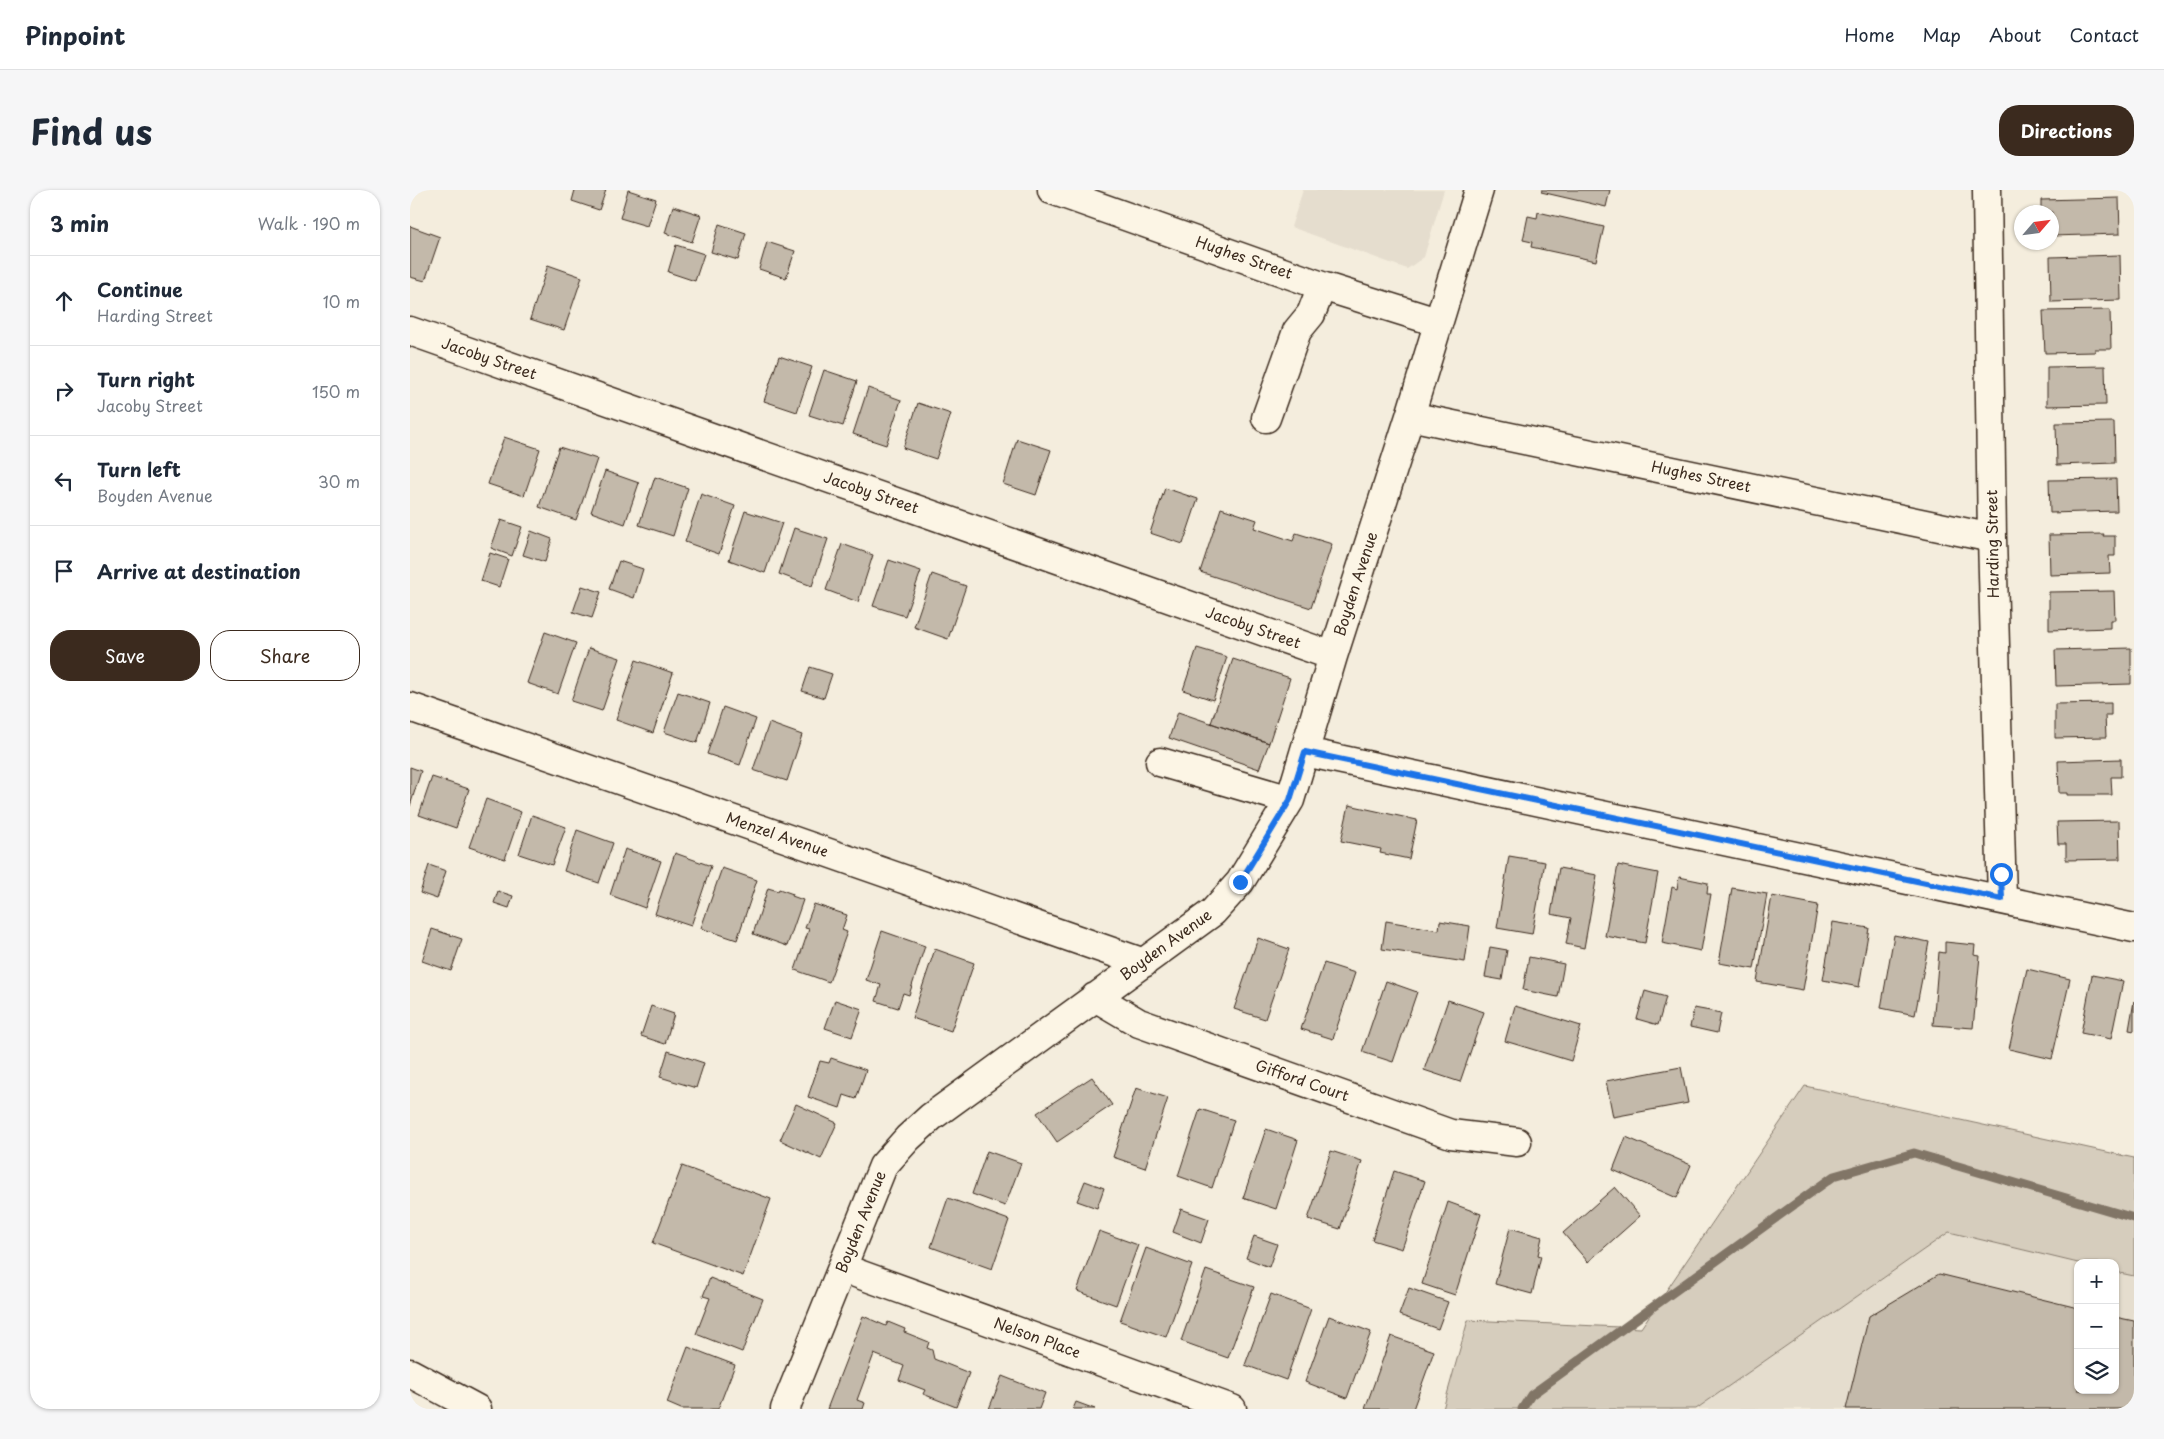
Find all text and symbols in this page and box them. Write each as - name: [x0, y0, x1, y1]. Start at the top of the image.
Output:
- text: Pinpoint: [25, 17, 126, 53]
- text: Home: [1844, 21, 1894, 48]
- text: Map: [1922, 21, 1961, 48]
- text: About: [1989, 21, 2041, 48]
- text: Contact: [2069, 21, 2139, 48]
- text: Find us: [30, 104, 152, 157]
- button: Directions: [1999, 105, 2134, 156]
- north arrow: [2014, 205, 2059, 250]
- text: 3 min: [50, 207, 109, 239]
- text: Walk · 190 m: [258, 211, 360, 235]
- street label: Hughes Street: [1193, 229, 1296, 284]
- text: Continue: [97, 275, 183, 303]
- icon: ahead: [50, 287, 78, 315]
- text: 10 m: [323, 289, 360, 313]
- text: Harding Street: [97, 303, 213, 327]
- street label: Jacoby Street: [439, 331, 540, 385]
- text: Turn right: [97, 365, 195, 393]
- icon: right: [50, 377, 78, 405]
- text: 150 m: [312, 379, 360, 403]
- text: Jacoby Street: [97, 393, 203, 417]
- street label: Hughes Street: [1649, 454, 1753, 497]
- text: Turn left: [97, 455, 181, 483]
- street label: Jacoby Street: [821, 465, 922, 519]
- icon: left: [50, 467, 78, 495]
- text: 30 m: [318, 469, 360, 493]
- text: Boyden Avenue: [97, 483, 213, 507]
- street label: Harding Street: [1979, 490, 2004, 598]
- street label: Boyden Avenue: [1327, 528, 1382, 639]
- icon: arrive: [50, 557, 78, 585]
- text: Arrive at destination: [97, 557, 301, 585]
- street label: Jacoby Street: [1203, 600, 1304, 654]
- button: Save: [50, 630, 200, 681]
- button: Share: [210, 630, 360, 681]
- street label: Menzel Avenue: [723, 805, 832, 862]
- route start: [1990, 863, 2013, 886]
- route end: [1229, 871, 1252, 894]
- street label: Boyden Avenue: [1114, 903, 1216, 985]
- street label: Gifford Court: [1253, 1053, 1352, 1106]
- street label: Boyden Avenue: [829, 1167, 891, 1276]
- map controls: [2074, 1259, 2119, 1394]
- button: +: [2074, 1259, 2119, 1304]
- button: −: [2074, 1304, 2119, 1349]
- street label: Nelson Place: [991, 1310, 1084, 1363]
- button: layers: [2074, 1349, 2119, 1394]

